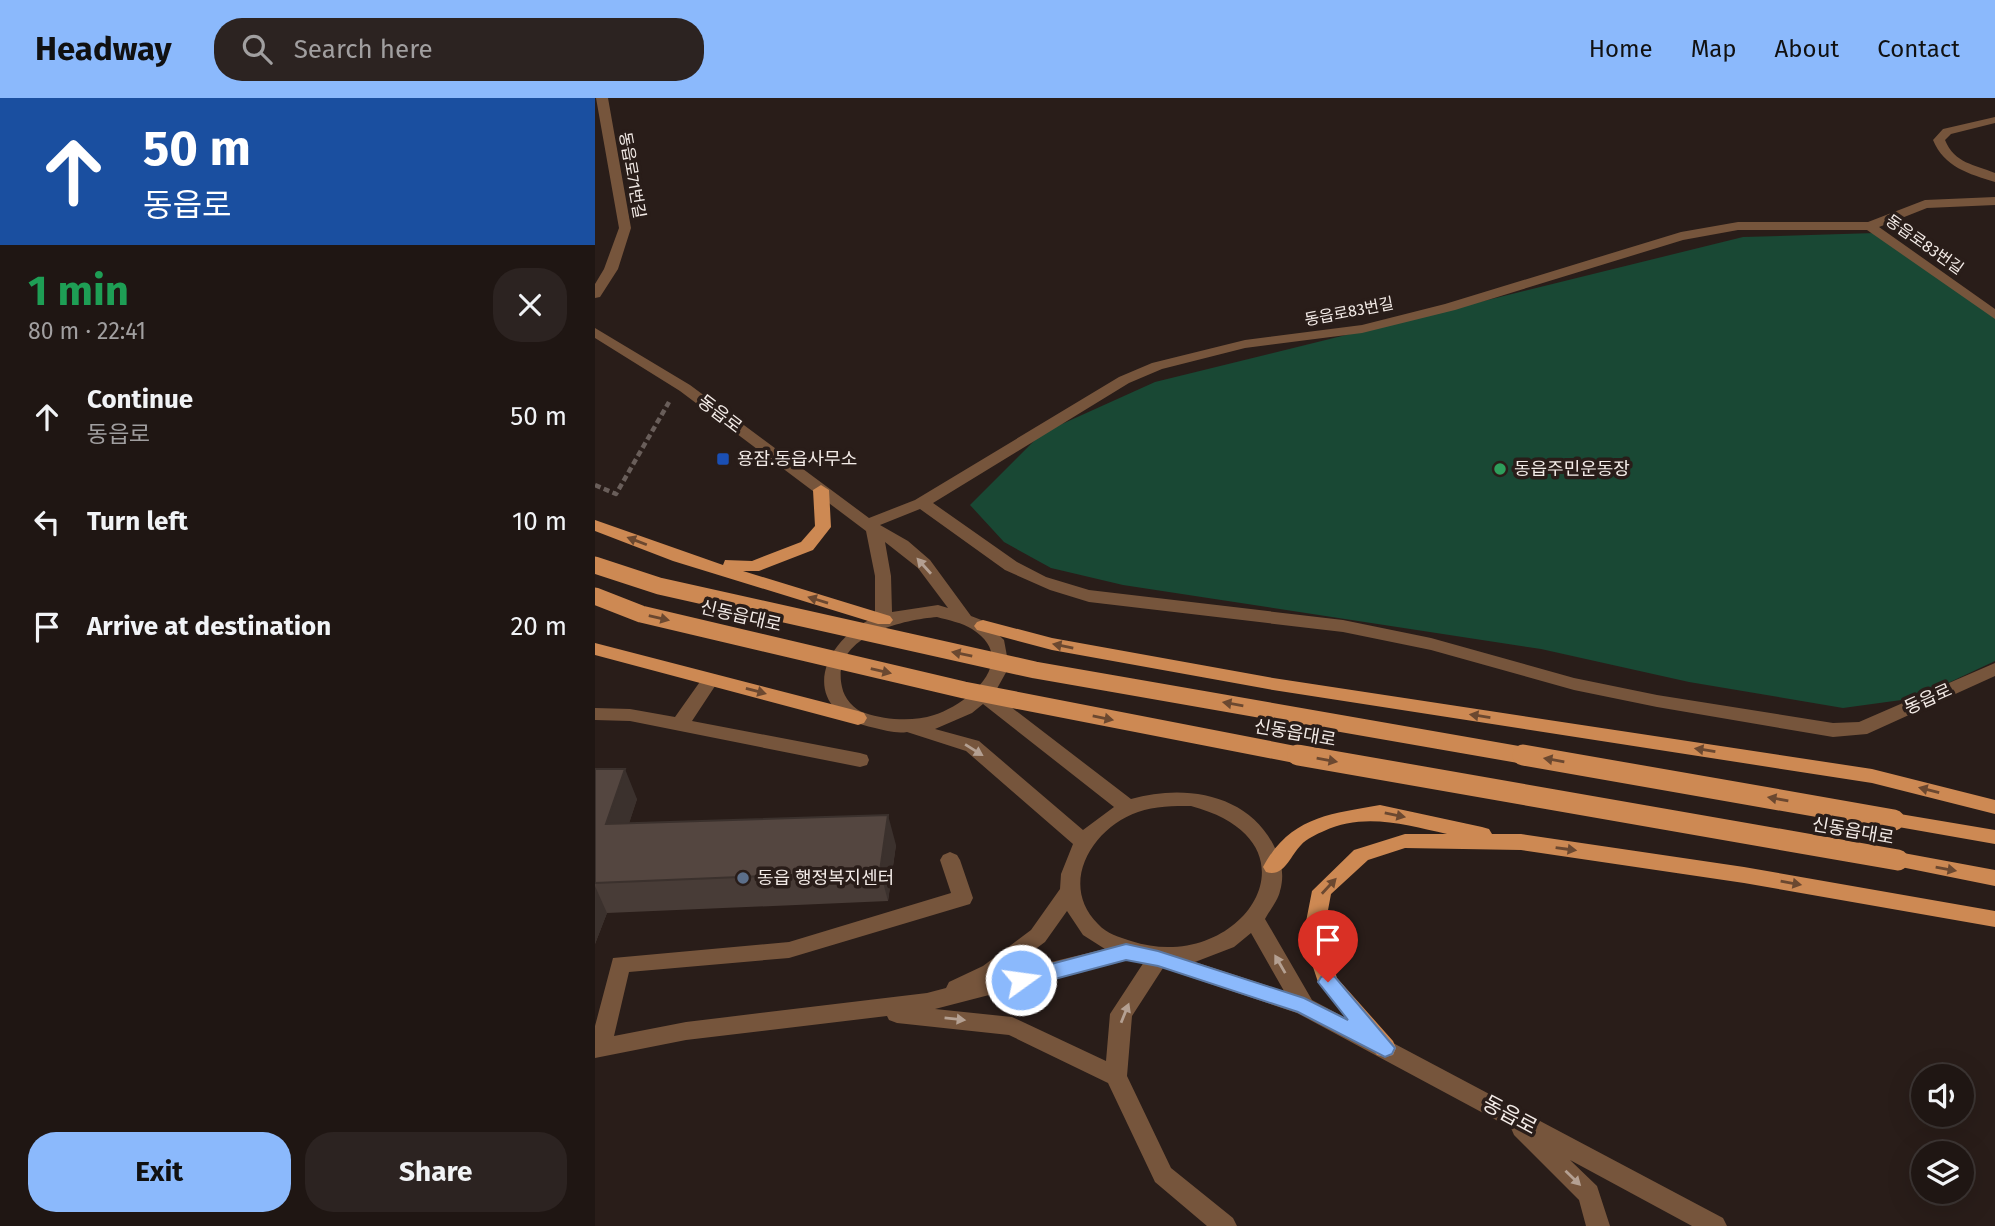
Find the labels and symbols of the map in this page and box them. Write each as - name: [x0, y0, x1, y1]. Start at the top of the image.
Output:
- street label: 동읍로71번길: [616, 130, 649, 220]
- street label: 동읍로83번길: [1882, 211, 1967, 278]
- street label: 동읍로83번길: [1303, 294, 1395, 329]
- street label: 동읍로: [694, 390, 746, 438]
- place label: 용잠.동읍사무소: [737, 448, 857, 470]
- marker: 용잠.동읍사무소: [715, 451, 731, 467]
- place label: 동읍주민운동장: [1514, 458, 1630, 480]
- marker: 동읍주민운동장: [1492, 461, 1508, 477]
- one-way arrow: [627, 535, 648, 546]
- one-way arrow: [916, 557, 932, 575]
- one-way arrow: [807, 595, 828, 605]
- street label: 신동읍대로: [698, 596, 784, 636]
- one-way arrow: [648, 613, 670, 624]
- one-way arrow: [1052, 640, 1074, 651]
- one-way arrow: [950, 648, 972, 659]
- one-way arrow: [870, 665, 892, 676]
- street label: 동읍로: [1901, 679, 1955, 719]
- one-way arrow: [746, 687, 767, 697]
- one-way arrow: [1222, 698, 1244, 709]
- one-way arrow: [1469, 710, 1491, 721]
- one-way arrow: [1092, 712, 1114, 723]
- street label: 신동읍대로: [1252, 715, 1338, 751]
- one-way arrow: [965, 744, 984, 757]
- one-way arrow: [1694, 744, 1716, 755]
- one-way arrow: [1543, 754, 1565, 765]
- one-way arrow: [1316, 755, 1338, 766]
- one-way arrow: [1918, 784, 1940, 795]
- one-way arrow: [1767, 793, 1789, 804]
- one-way arrow: [1384, 810, 1406, 821]
- street label: 신동읍대로: [1810, 813, 1896, 849]
- one-way arrow: [1555, 844, 1577, 855]
- one-way arrow: [1935, 864, 1957, 875]
- place label: 동읍 행정복지센터: [757, 867, 894, 889]
- marker: 동읍 행정복지센터: [735, 870, 751, 886]
- one-way arrow: [1321, 877, 1338, 894]
- one-way arrow: [1780, 878, 1802, 889]
- pin: [1298, 910, 1358, 982]
- position arrow: [984, 943, 1058, 1017]
- one-way arrow: [1274, 954, 1286, 973]
- one-way arrow: [1119, 1002, 1130, 1023]
- one-way arrow: [944, 1014, 966, 1025]
- street label: 동읍로: [1478, 1090, 1542, 1140]
- one-way arrow: [1564, 1170, 1581, 1186]

